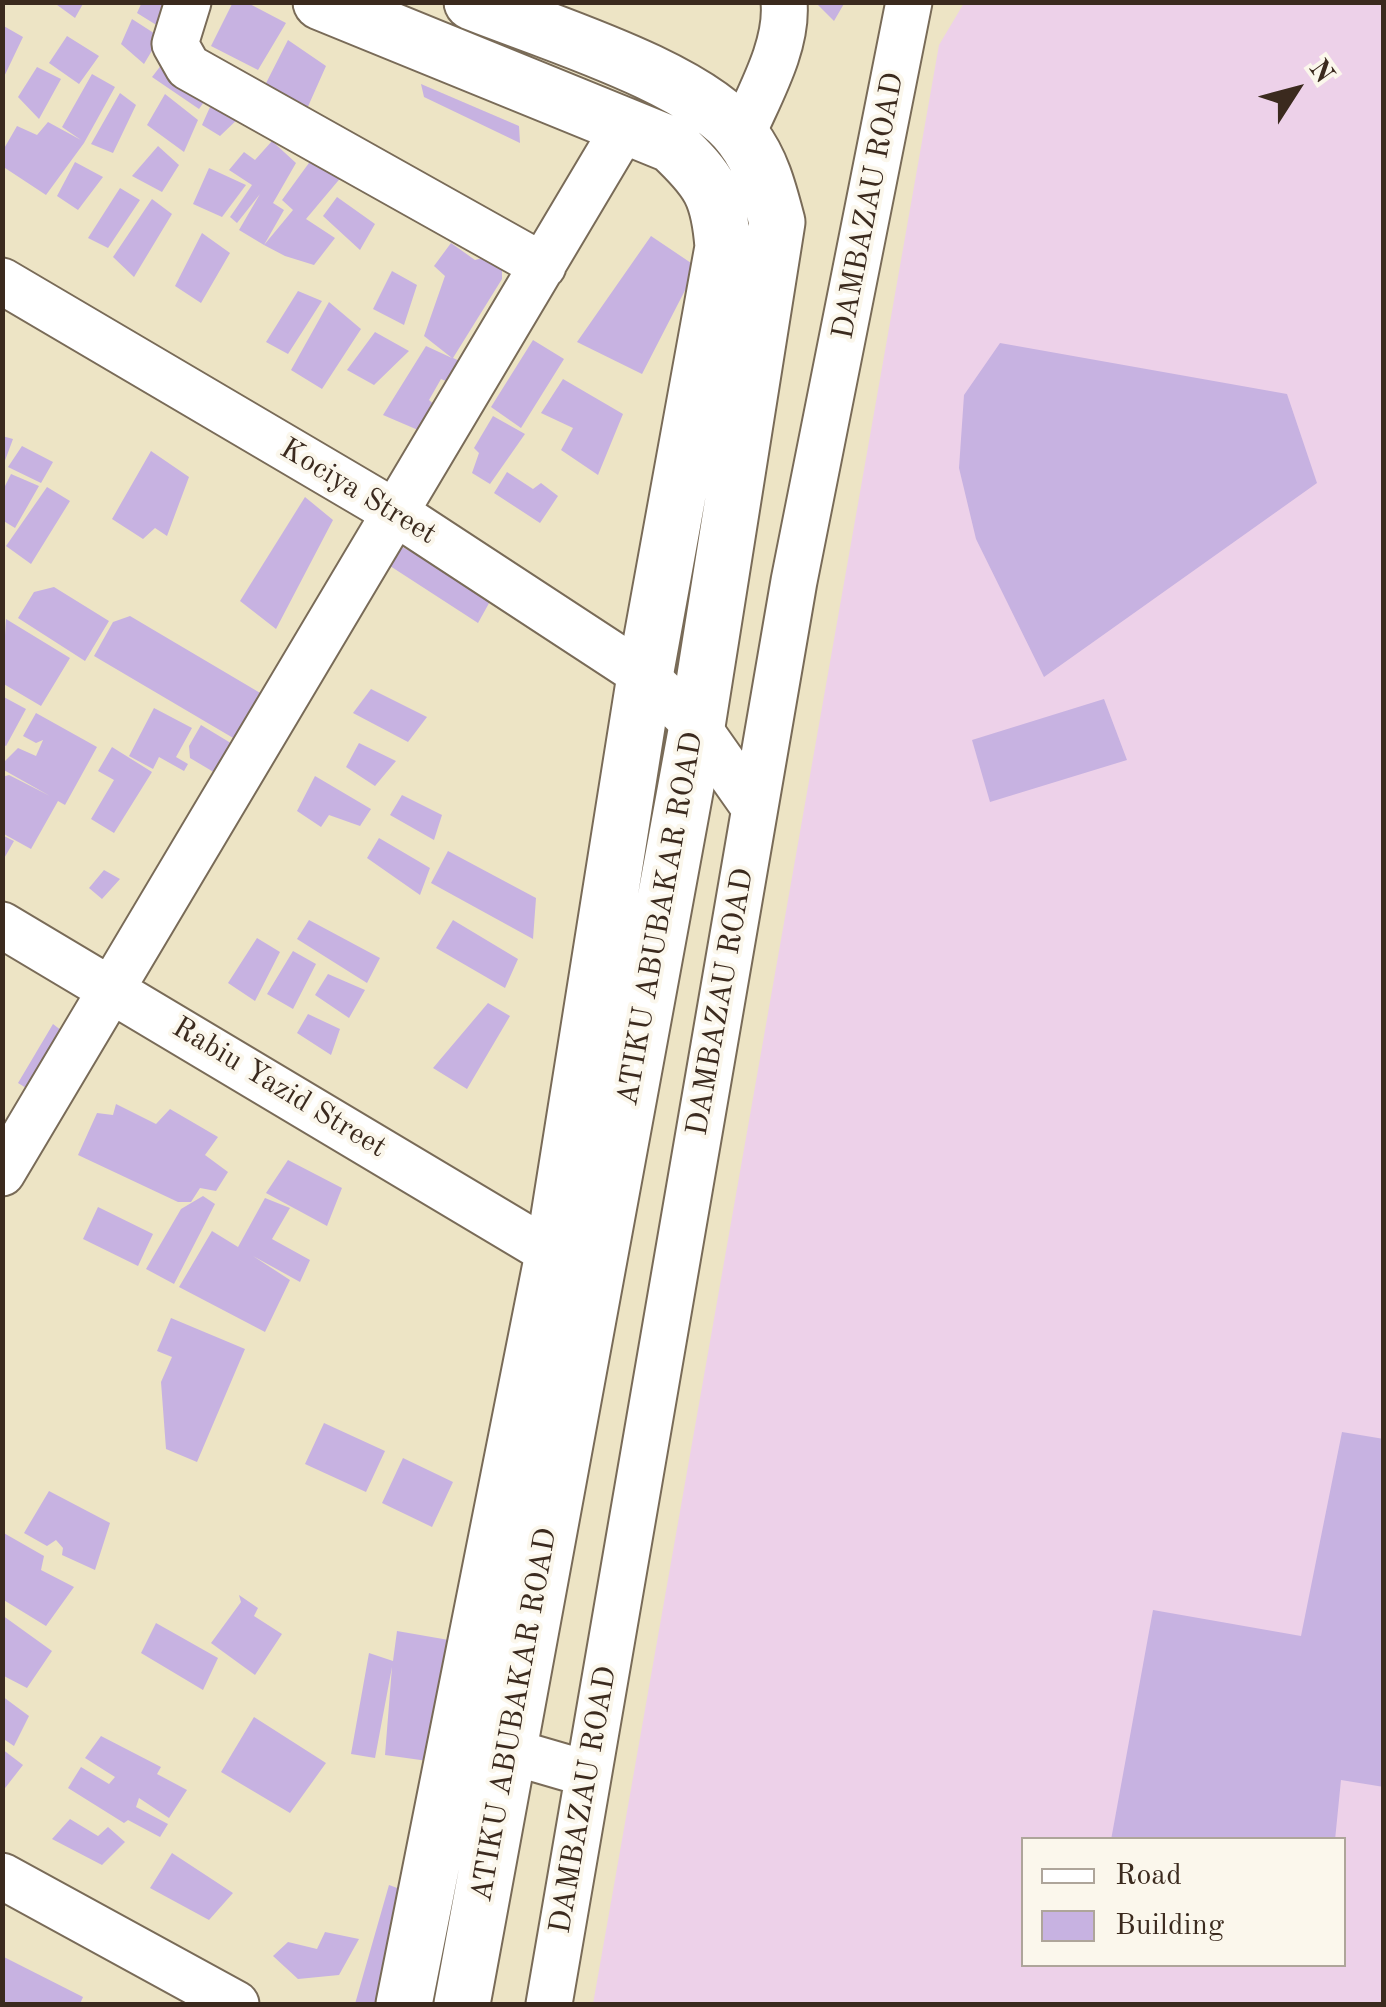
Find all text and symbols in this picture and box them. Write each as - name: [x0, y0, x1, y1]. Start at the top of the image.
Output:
- north arrow: [1246, 40, 1346, 140]
- text: N: [1303, 55, 1338, 89]
- street label: DAMBAZAU ROAD: [825, 70, 913, 342]
- street label: Kociya Street: [273, 431, 443, 553]
- street label: ATIKU ABUBAKAR ROAD: [610, 729, 712, 1109]
- street label: DAMBAZAU ROAD: [680, 866, 762, 1138]
- street label: Rabiu Yazid Street: [165, 1010, 393, 1166]
- street label: ATIKU ABUBAKAR ROAD: [464, 1525, 566, 1905]
- street label: DAMBAZAU ROAD: [543, 1664, 625, 1936]
- legend: [1021, 1837, 1346, 1967]
- text: Road: [1115, 1861, 1182, 1891]
- text: Building: [1115, 1911, 1224, 1941]

